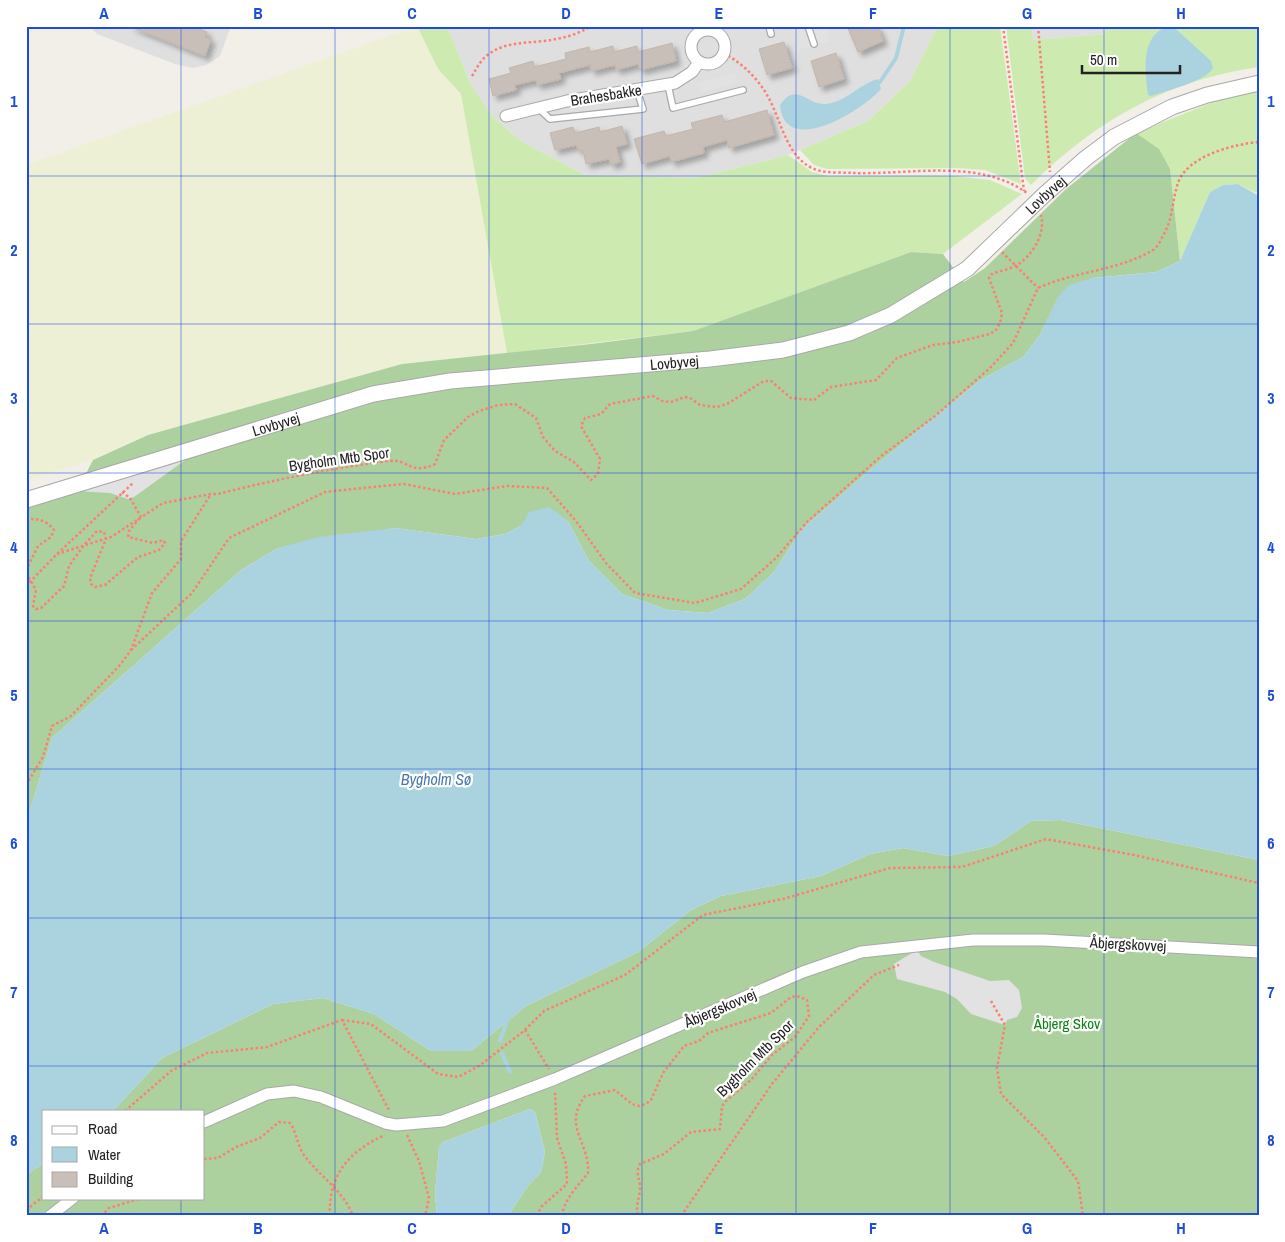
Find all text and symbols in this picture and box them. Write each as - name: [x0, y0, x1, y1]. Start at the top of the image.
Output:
- text: A: [99, 2, 109, 24]
- text: B: [253, 2, 263, 24]
- text: C: [407, 2, 417, 24]
- text: D: [561, 2, 571, 24]
- text: E: [715, 2, 724, 24]
- text: F: [869, 2, 877, 24]
- text: G: [1022, 2, 1032, 24]
- text: H: [1176, 2, 1186, 24]
- scale bar: [1082, 42, 1180, 74]
- text: 50 m: [1090, 49, 1117, 70]
- street label: Brahesbakke: [569, 79, 643, 111]
- text: 1: [10, 90, 18, 112]
- text: 1: [1267, 90, 1275, 112]
- street label: Lovbyvej: [1020, 170, 1070, 219]
- text: 2: [10, 239, 18, 261]
- text: 2: [1267, 239, 1275, 261]
- street label: Lovbyvej: [649, 350, 699, 375]
- text: 3: [10, 387, 18, 409]
- text: 3: [1267, 387, 1275, 409]
- street label: Lovbyvej: [249, 407, 302, 441]
- street label: Bygholm Mtb Spor: [287, 442, 391, 476]
- text: 4: [10, 536, 18, 558]
- text: 4: [1267, 536, 1275, 558]
- text: 5: [10, 684, 18, 706]
- text: 5: [1267, 684, 1275, 706]
- water label: Bygholm Sø: [401, 768, 471, 790]
- text: 6: [10, 832, 18, 854]
- text: 6: [1267, 832, 1275, 854]
- street label: Åbjergskovvej: [1088, 931, 1167, 956]
- text: 7: [10, 981, 18, 1003]
- text: 7: [1267, 981, 1275, 1003]
- street label: Åbjergskovvej: [680, 983, 759, 1033]
- park label: Åbjerg Skov: [1033, 1013, 1101, 1034]
- street label: Bygholm Mtb Spor: [712, 1015, 798, 1101]
- legend: [42, 1110, 205, 1200]
- text: Road: [88, 1118, 117, 1139]
- text: 8: [10, 1129, 18, 1151]
- text: 8: [1267, 1129, 1275, 1151]
- text: Water: [88, 1144, 120, 1165]
- text: Building: [88, 1168, 133, 1189]
- text: A: [99, 1217, 109, 1239]
- text: B: [253, 1217, 263, 1239]
- text: C: [407, 1217, 417, 1239]
- text: D: [561, 1217, 571, 1239]
- text: E: [715, 1217, 724, 1239]
- text: F: [869, 1217, 877, 1239]
- text: G: [1022, 1217, 1032, 1239]
- text: H: [1176, 1217, 1186, 1239]

